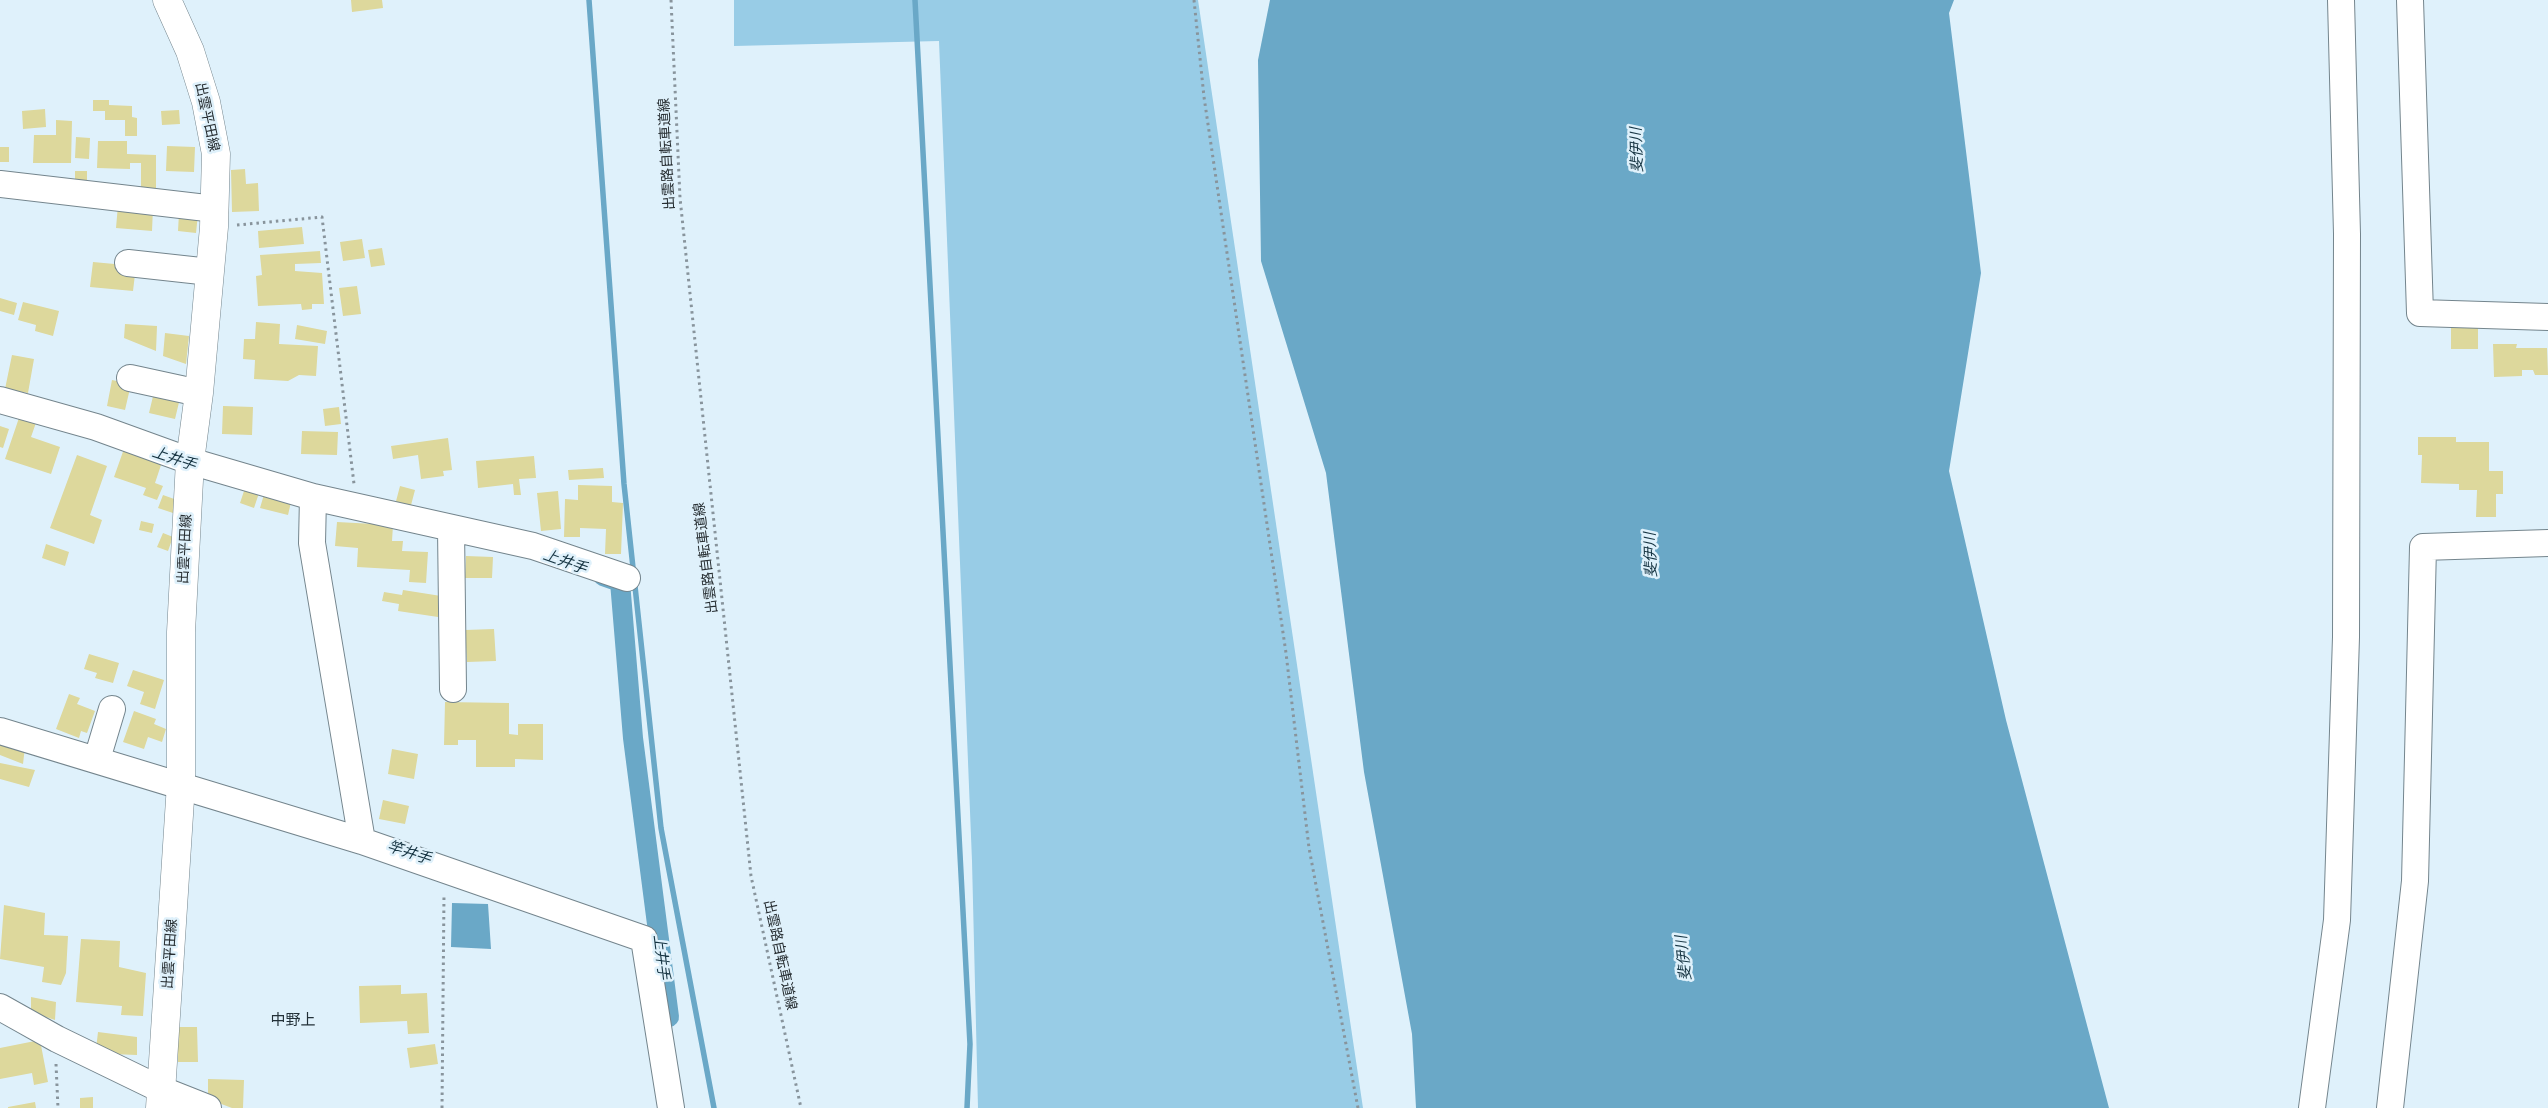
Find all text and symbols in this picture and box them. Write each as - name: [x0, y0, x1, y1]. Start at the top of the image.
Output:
- street label: 出雲平田線: [192, 81, 222, 153]
- street label: 出雲路自転車道線: [656, 98, 678, 210]
- water label: 斐伊川: [1627, 127, 1647, 173]
- water label: 上井手: [150, 443, 198, 475]
- street label: 出雲路自転車道線: [691, 501, 721, 615]
- street label: 出雲平田線: [175, 514, 195, 584]
- water label: 斐伊川: [1641, 532, 1661, 578]
- water label: 上井手: [541, 546, 589, 578]
- water label: 竿井手: [385, 837, 433, 869]
- street label: 出雲路自転車道線: [760, 898, 800, 1012]
- street label: 出雲平田線: [159, 918, 181, 990]
- water label: 上井手: [649, 934, 673, 980]
- water label: 斐伊川: [1673, 935, 1695, 981]
- district label: 中野上: [271, 1012, 315, 1030]

